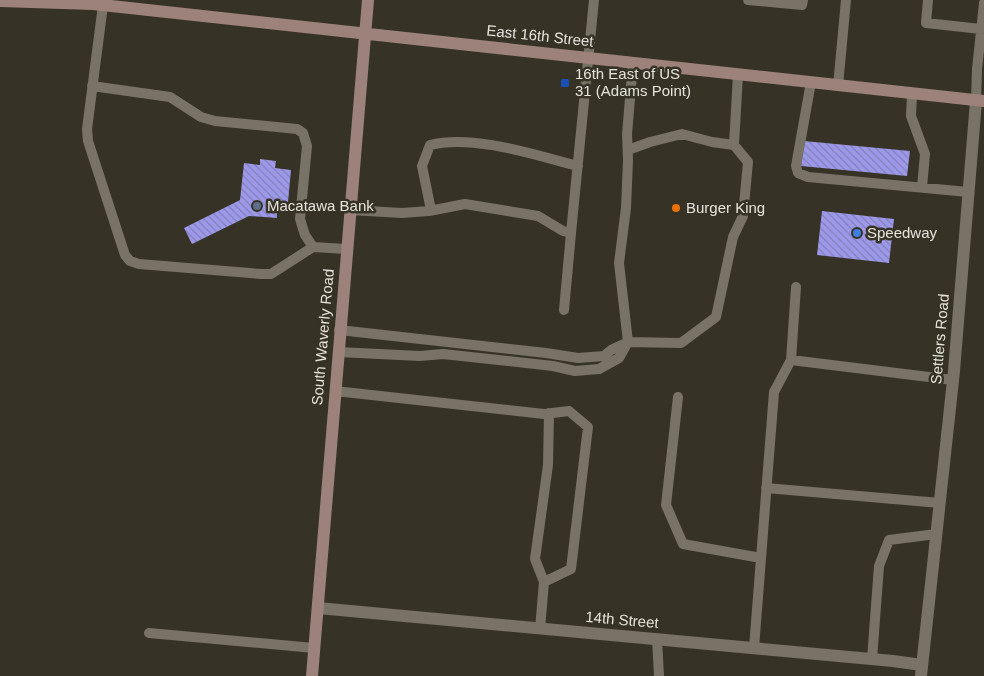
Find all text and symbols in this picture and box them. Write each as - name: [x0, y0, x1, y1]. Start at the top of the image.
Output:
- street label: East 16th Street: [486, 21, 595, 50]
- place label: 16th East of US 31 (Adams Point): [575, 65, 691, 99]
- marker: 16th East of US 31 (Adams Point): [559, 77, 571, 89]
- place label: Macatawa Bank: [267, 197, 374, 214]
- place label: Burger King: [686, 199, 765, 216]
- marker: Macatawa Bank: [251, 200, 263, 212]
- marker: Burger King: [670, 202, 682, 214]
- place label: Speedway: [867, 224, 938, 241]
- marker: Speedway: [851, 227, 863, 239]
- street label: South Waverly Road: [308, 268, 337, 406]
- street label: Settlers Road: [927, 293, 952, 385]
- street label: 14th Street: [585, 608, 660, 631]

